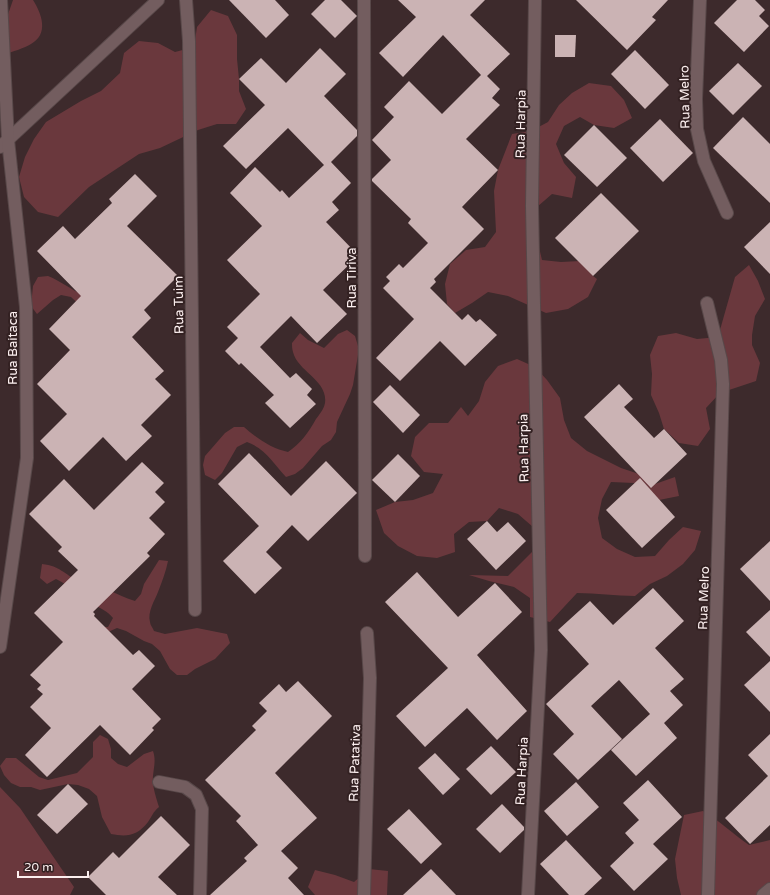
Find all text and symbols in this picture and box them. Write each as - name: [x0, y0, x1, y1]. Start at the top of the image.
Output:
- street label: Rua Melro: [676, 65, 694, 129]
- street label: Rua Harpia: [512, 90, 530, 159]
- street label: Rua Tiriva: [344, 247, 360, 309]
- street label: Rua Tuim: [170, 276, 188, 334]
- street label: Rua Baitaca: [5, 311, 21, 385]
- street label: Rua Harpia: [515, 413, 533, 482]
- street label: Rua Melro: [695, 566, 713, 630]
- street label: Rua Patativa: [346, 724, 364, 802]
- street label: Rua Harpia: [512, 736, 532, 806]
- scale bar: [18, 853, 88, 879]
- text: 20 m: [24, 860, 53, 874]

